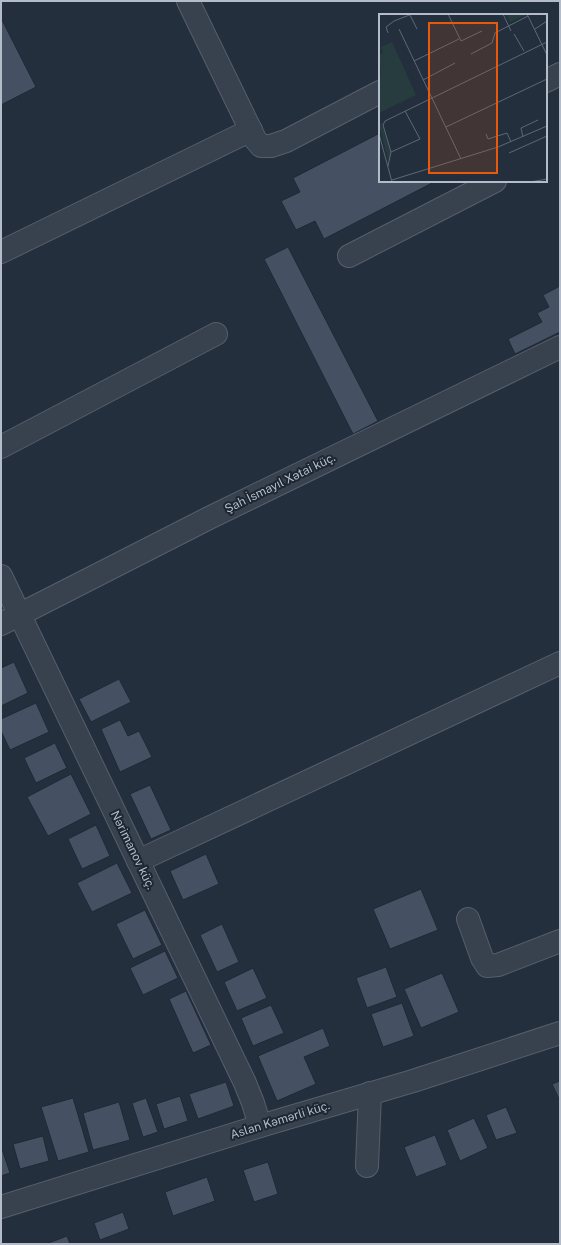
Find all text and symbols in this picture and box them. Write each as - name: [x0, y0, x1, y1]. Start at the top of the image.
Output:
- inset map: [379, 14, 547, 182]
- street label: Şah İsmayıl Xətai küç.: [223, 450, 337, 516]
- street label: Nərimanov küç.: [108, 808, 158, 892]
- street label: Aslan Kəmərli küç.: [229, 1098, 331, 1142]

